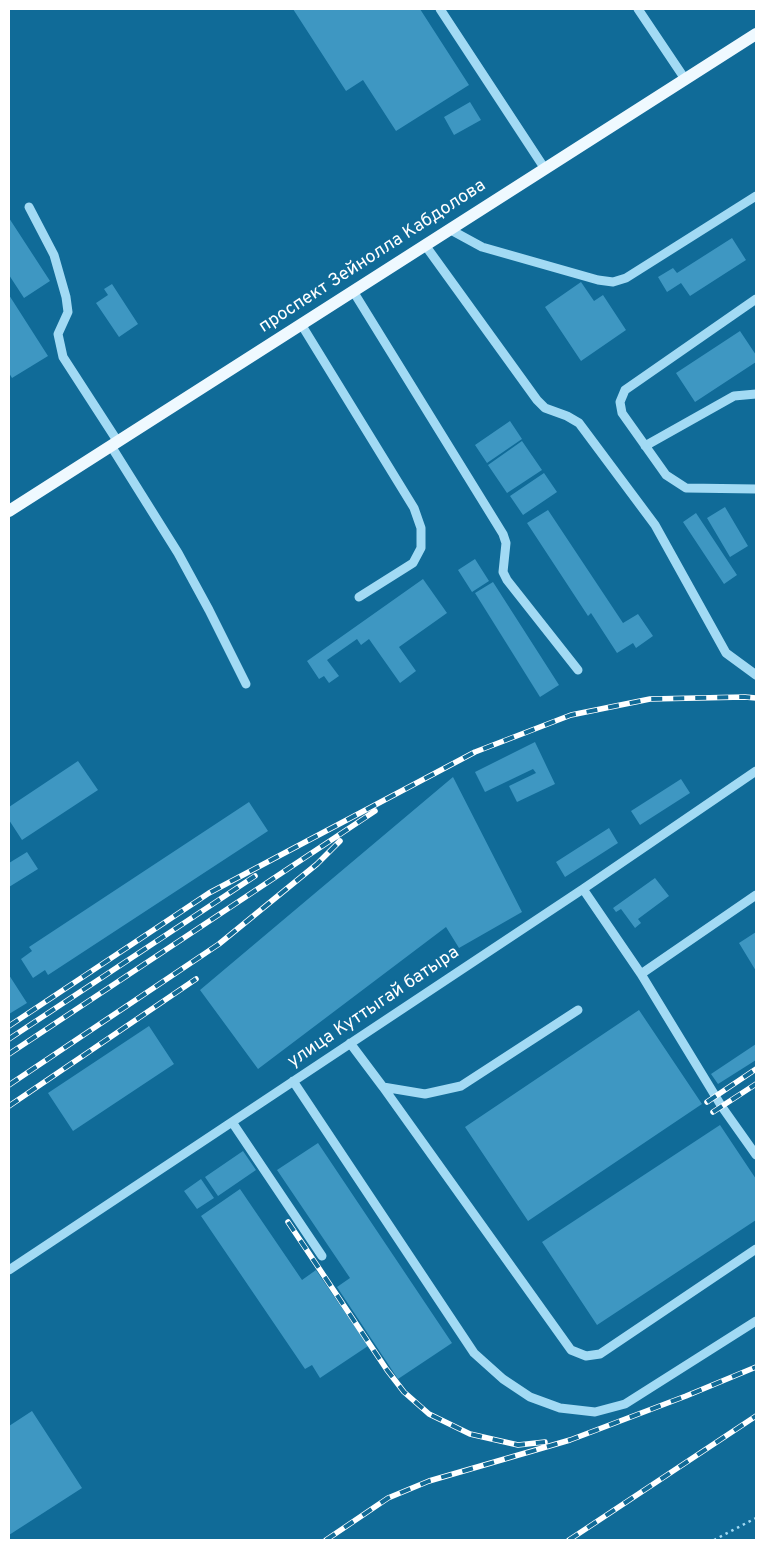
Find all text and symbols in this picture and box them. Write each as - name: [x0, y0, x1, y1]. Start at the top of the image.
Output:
- street label: проспект Зейнолла Кабдолова: [255, 175, 491, 339]
- street label: улица Куттыгай батыра: [284, 943, 464, 1073]

